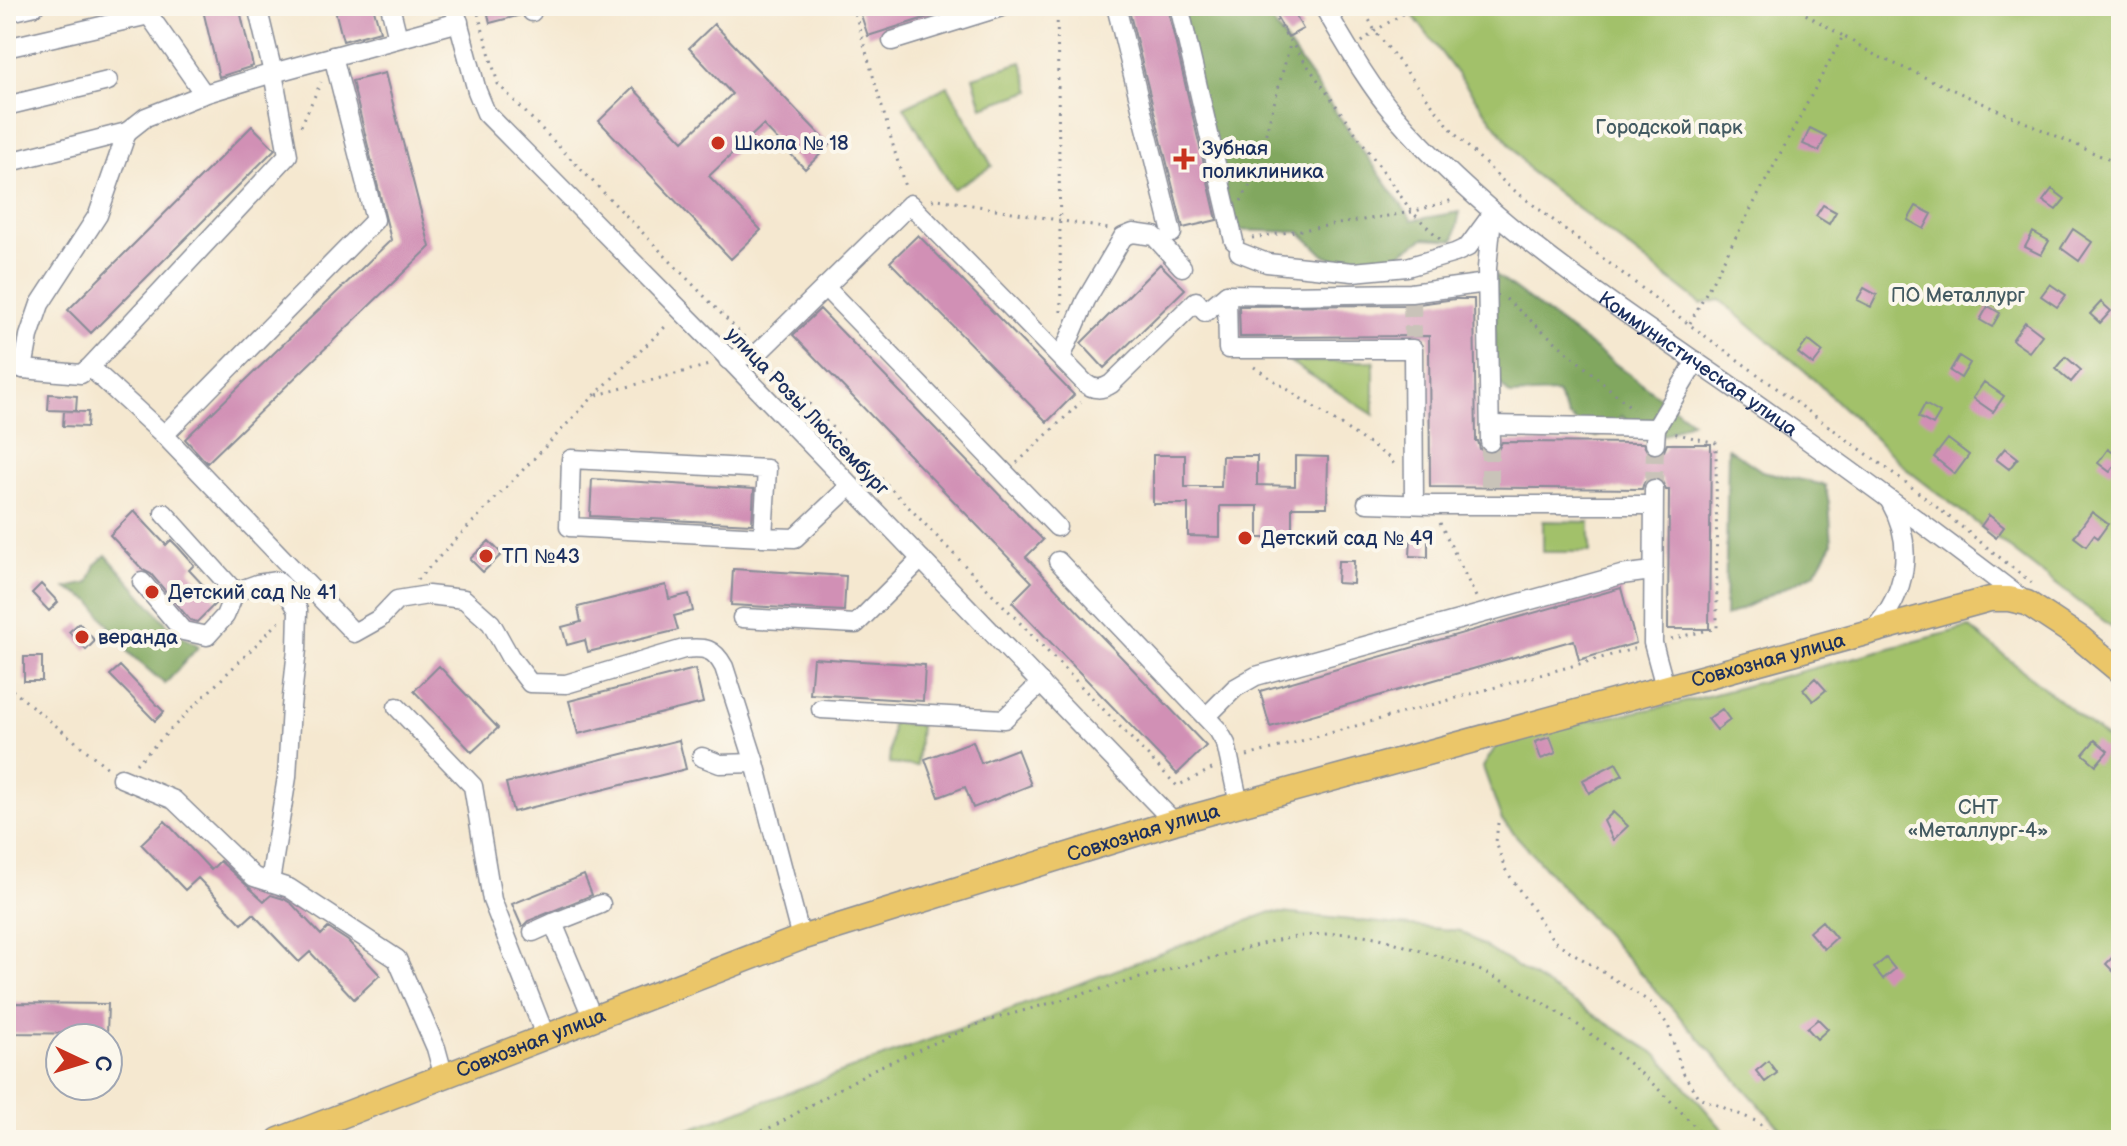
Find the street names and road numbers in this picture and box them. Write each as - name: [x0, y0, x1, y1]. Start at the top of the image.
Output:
- street label: Коммунистическая улица: [1593, 287, 1802, 442]
- street label: улица Розы Люксембург: [721, 323, 894, 501]
- street label: Совхозная улица: [1689, 628, 1848, 693]
- street label: Совхозная улица: [1064, 799, 1223, 868]
- street label: Совхозная улица: [453, 1004, 609, 1083]

